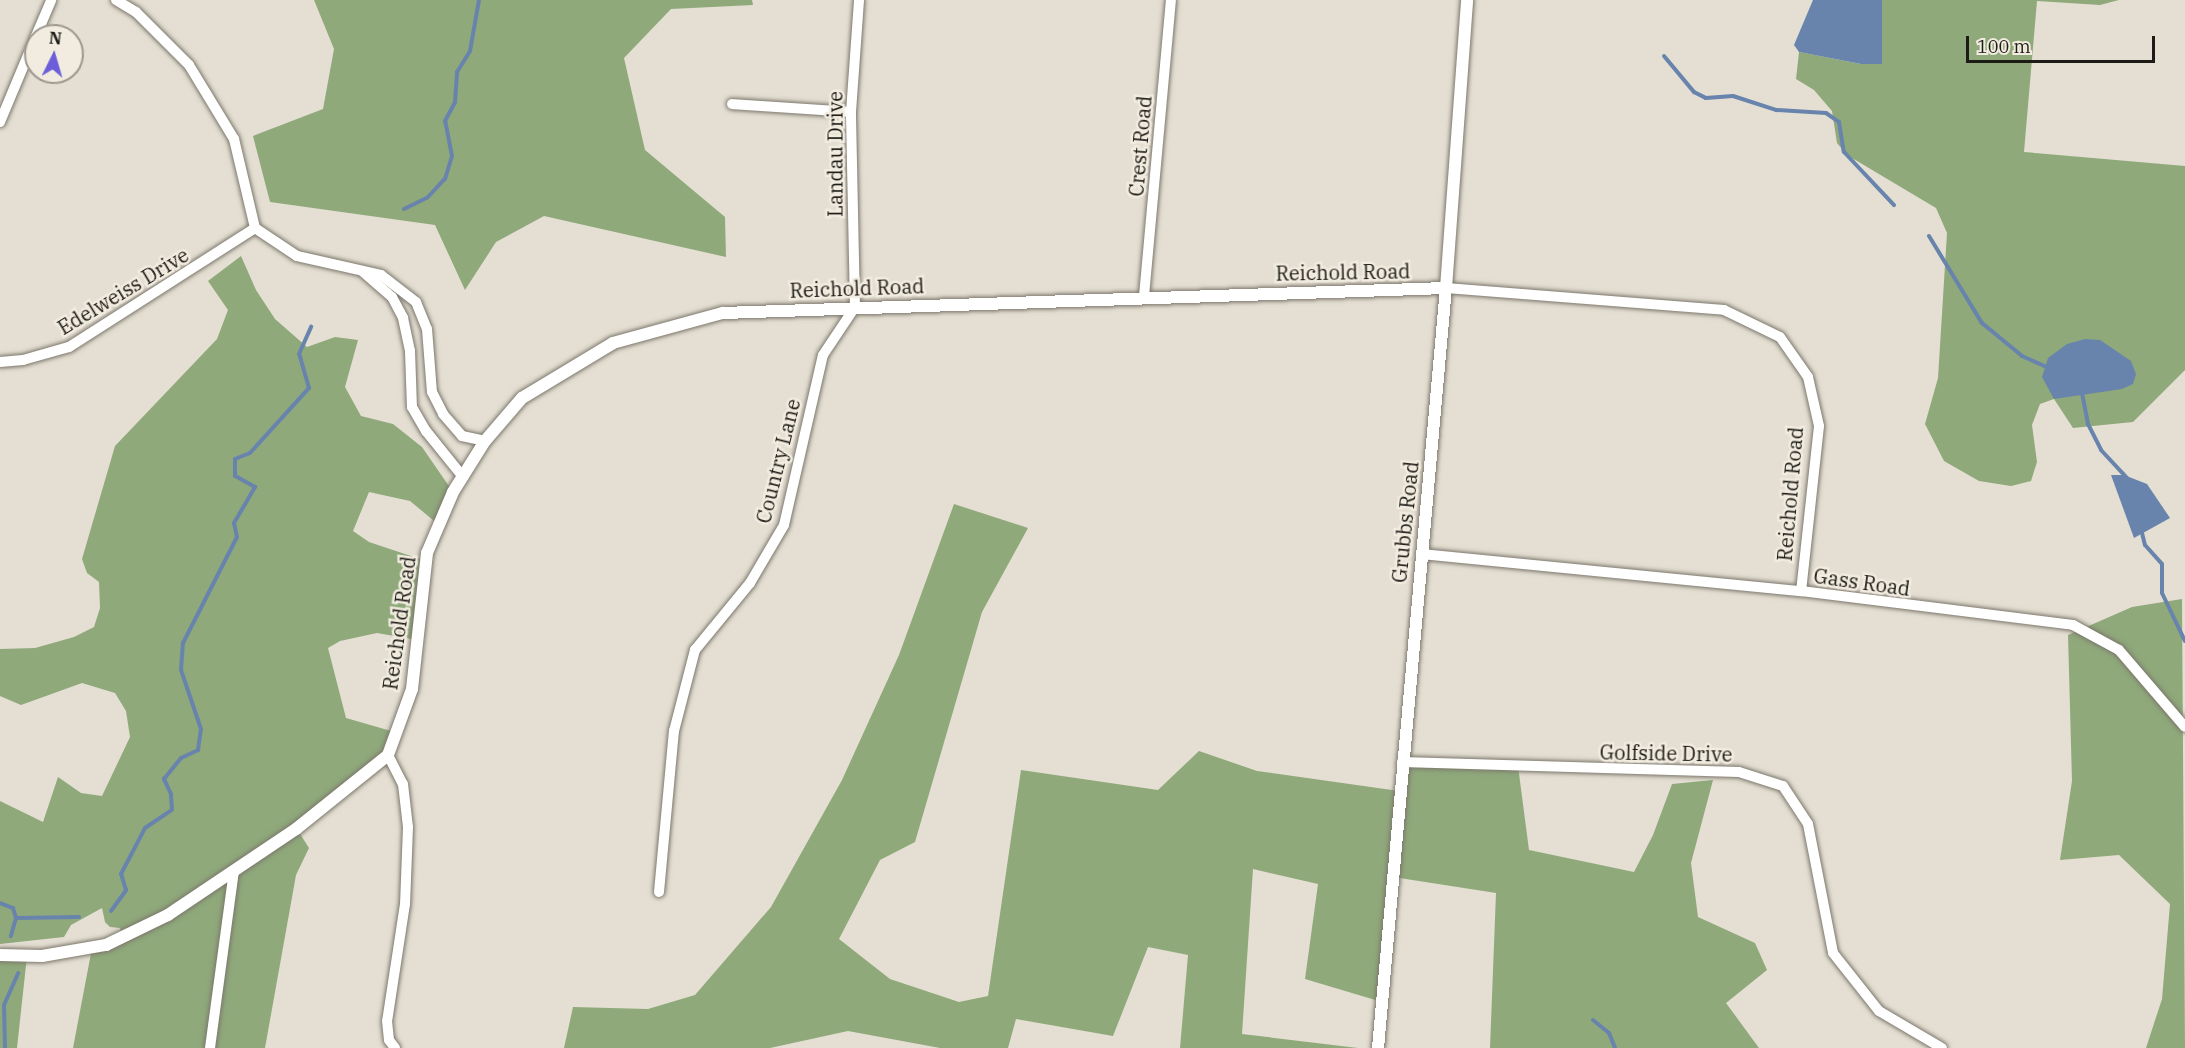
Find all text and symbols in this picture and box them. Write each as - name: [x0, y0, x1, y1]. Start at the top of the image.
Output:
- north arrow: [24, 24, 84, 84]
- scale bar: [1969, 24, 2158, 62]
- text: N: [48, 28, 63, 49]
- text: 100 m: [1977, 35, 2031, 58]
- street label: Landau Drive: [823, 91, 847, 217]
- street label: Crest Road: [1124, 95, 1156, 197]
- street label: Edelweiss Drive: [53, 242, 193, 340]
- street label: Reichold Road: [1275, 259, 1411, 285]
- street label: Reichold Road: [789, 274, 925, 302]
- street label: Country Lane: [751, 396, 805, 526]
- street label: Reichold Road: [1772, 426, 1808, 562]
- street label: Grubbs Road: [1387, 460, 1423, 584]
- street label: Reichold Road: [378, 555, 420, 691]
- street label: Gass Road: [1812, 563, 1912, 601]
- street label: Golfside Drive: [1600, 740, 1732, 766]

